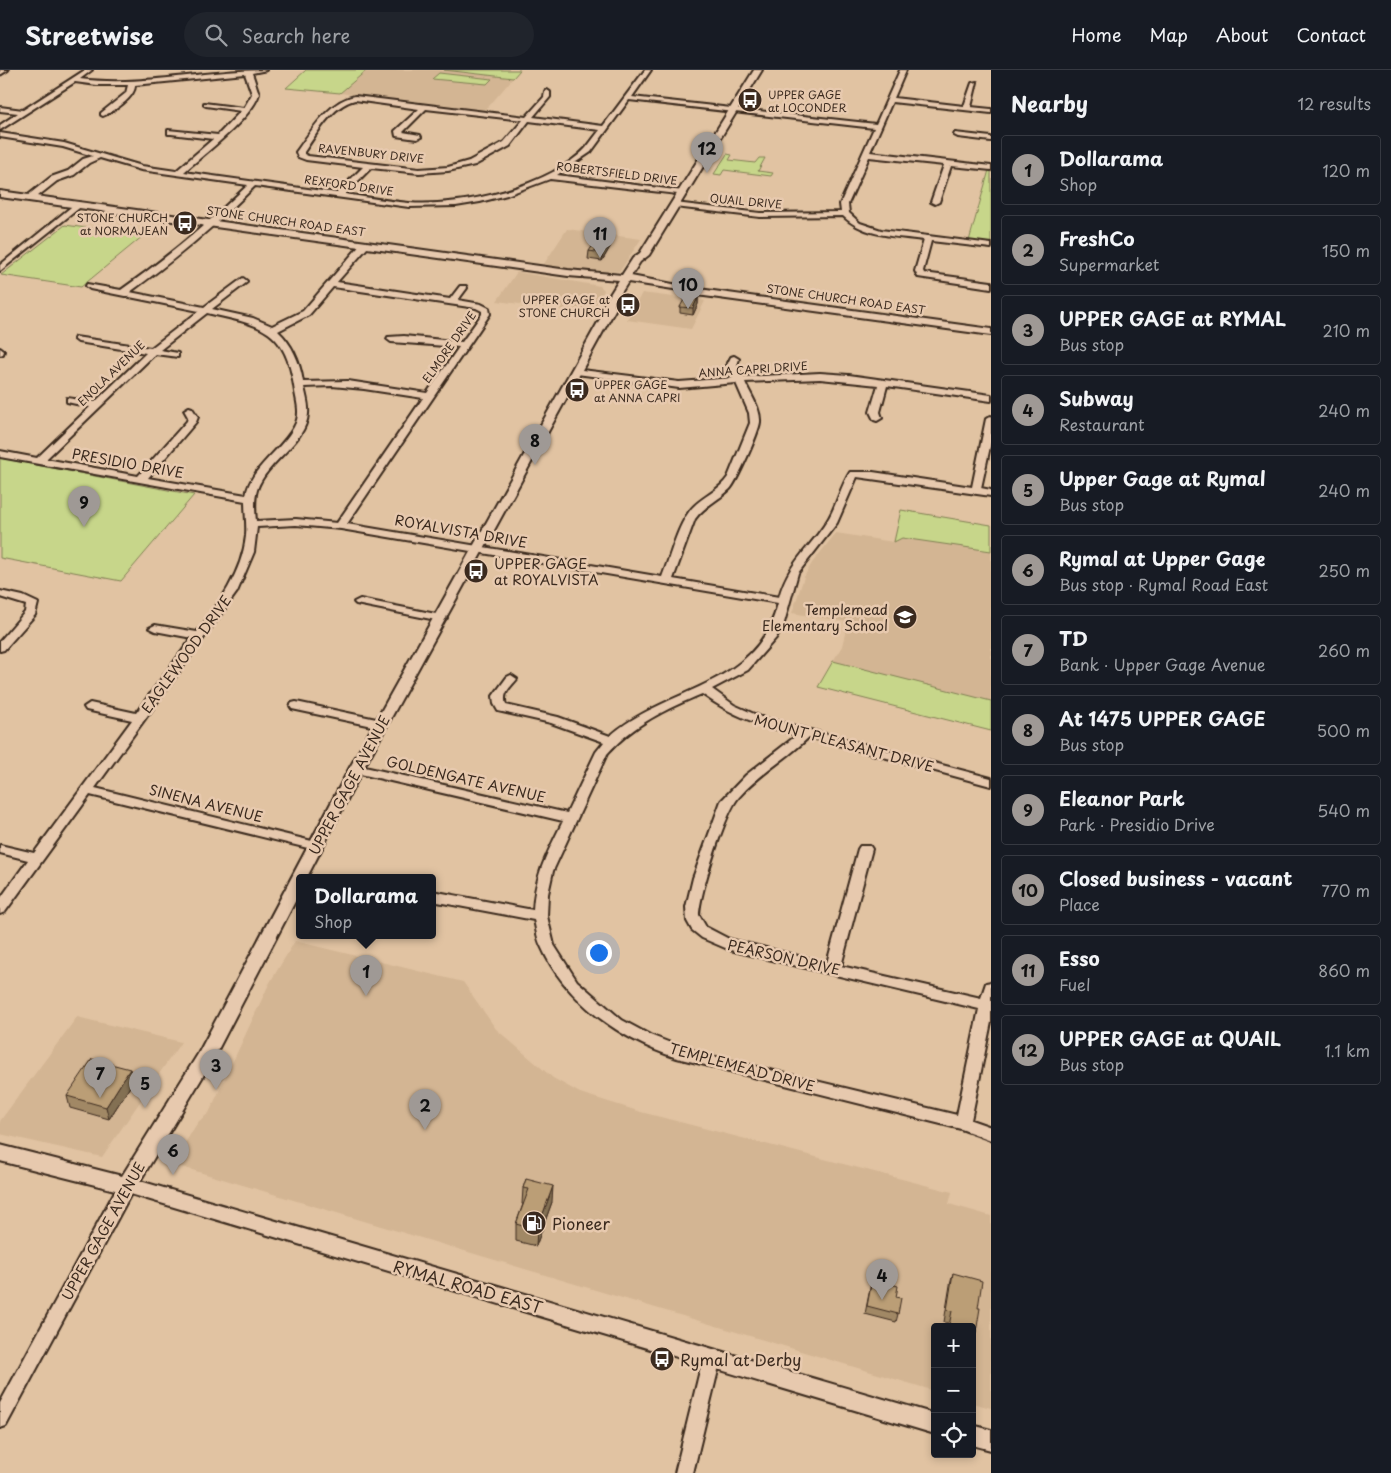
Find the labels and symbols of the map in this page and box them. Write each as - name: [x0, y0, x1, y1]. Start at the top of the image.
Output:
- place label: UPPER GAGE at LOCONDER: [768, 86, 847, 116]
- bus stop icon: UPPER GAGE at LOCONDER: [737, 87, 763, 113]
- pin: 12: [691, 132, 723, 173]
- street label: RAVENBURY DRIVE: [317, 139, 425, 167]
- street label: ROBERTSFIELD DRIVE: [556, 157, 679, 189]
- street label: REXFORD DRIVE: [303, 170, 395, 200]
- street label: QUAIL DRIVE: [709, 189, 783, 213]
- street label: STONE CHURCH ROAD EAST: [206, 201, 367, 241]
- place label: STONE CHURCH at NORMAJEAN: [77, 209, 168, 239]
- bus stop icon: STONE CHURCH at NORMAJEAN: [172, 210, 198, 236]
- pin: 11: [584, 217, 616, 258]
- pin: 10: [672, 268, 704, 309]
- street label: STONE CHURCH ROAD EAST: [766, 279, 927, 319]
- place label: UPPER GAGE at STONE CHURCH: [519, 291, 611, 321]
- bus stop icon: UPPER GAGE at STONE CHURCH: [615, 292, 641, 318]
- street label: ELMORE DRIVE: [418, 308, 480, 386]
- street label: ENOLA AVENUE: [73, 336, 149, 410]
- street label: ANNA CAPRI DRIVE: [698, 357, 808, 381]
- place label: UPPER GAGE at ANNA CAPRI: [594, 376, 680, 406]
- bus stop icon: UPPER GAGE at ANNA CAPRI: [564, 377, 590, 403]
- pin: 8: [519, 424, 551, 465]
- street label: PRESIDIO DRIVE: [70, 443, 186, 483]
- pin: 9: [68, 486, 100, 527]
- street label: ROYALVISTA DRIVE: [393, 509, 529, 553]
- place label: UPPER GAGE at ROYALVISTA: [494, 553, 599, 590]
- bus stop icon: UPPER GAGE at ROYALVISTA: [463, 558, 489, 584]
- street label: EAGLEWOOD DRIVE: [136, 591, 236, 717]
- place label: Templemead Elementary School: [762, 599, 888, 636]
- school or university icon: Templemead Elementary School: [892, 604, 918, 630]
- street label: MOUNT PLEASANT DRIVE: [752, 709, 936, 777]
- street label: UPPER GAGE AVENUE: [303, 711, 395, 859]
- street label: GOLDENGATE AVENUE: [384, 750, 548, 808]
- street label: SINENA AVENUE: [147, 779, 265, 827]
- street label: PEARSON DRIVE: [726, 934, 843, 980]
- your location: [586, 940, 612, 966]
- pin: 1: [350, 955, 382, 996]
- street label: TEMPLEMEAD DRIVE: [667, 1037, 817, 1097]
- pin: 3: [200, 1049, 232, 1090]
- pin: 7: [84, 1057, 116, 1098]
- pin: 5: [129, 1067, 161, 1108]
- pin: 2: [409, 1089, 441, 1130]
- pin: 6: [157, 1134, 189, 1175]
- street label: UPPER GAGE AVENUE: [56, 1158, 150, 1304]
- fuel station icon: Pioneer: [521, 1210, 547, 1236]
- place label: Pioneer: [552, 1211, 610, 1235]
- street label: RYMAL ROAD EAST: [391, 1253, 545, 1319]
- pin: 4: [866, 1259, 898, 1300]
- bus stop icon: Rymal at Derby: [649, 1346, 675, 1372]
- place label: Rymal at Derby: [680, 1347, 801, 1371]

